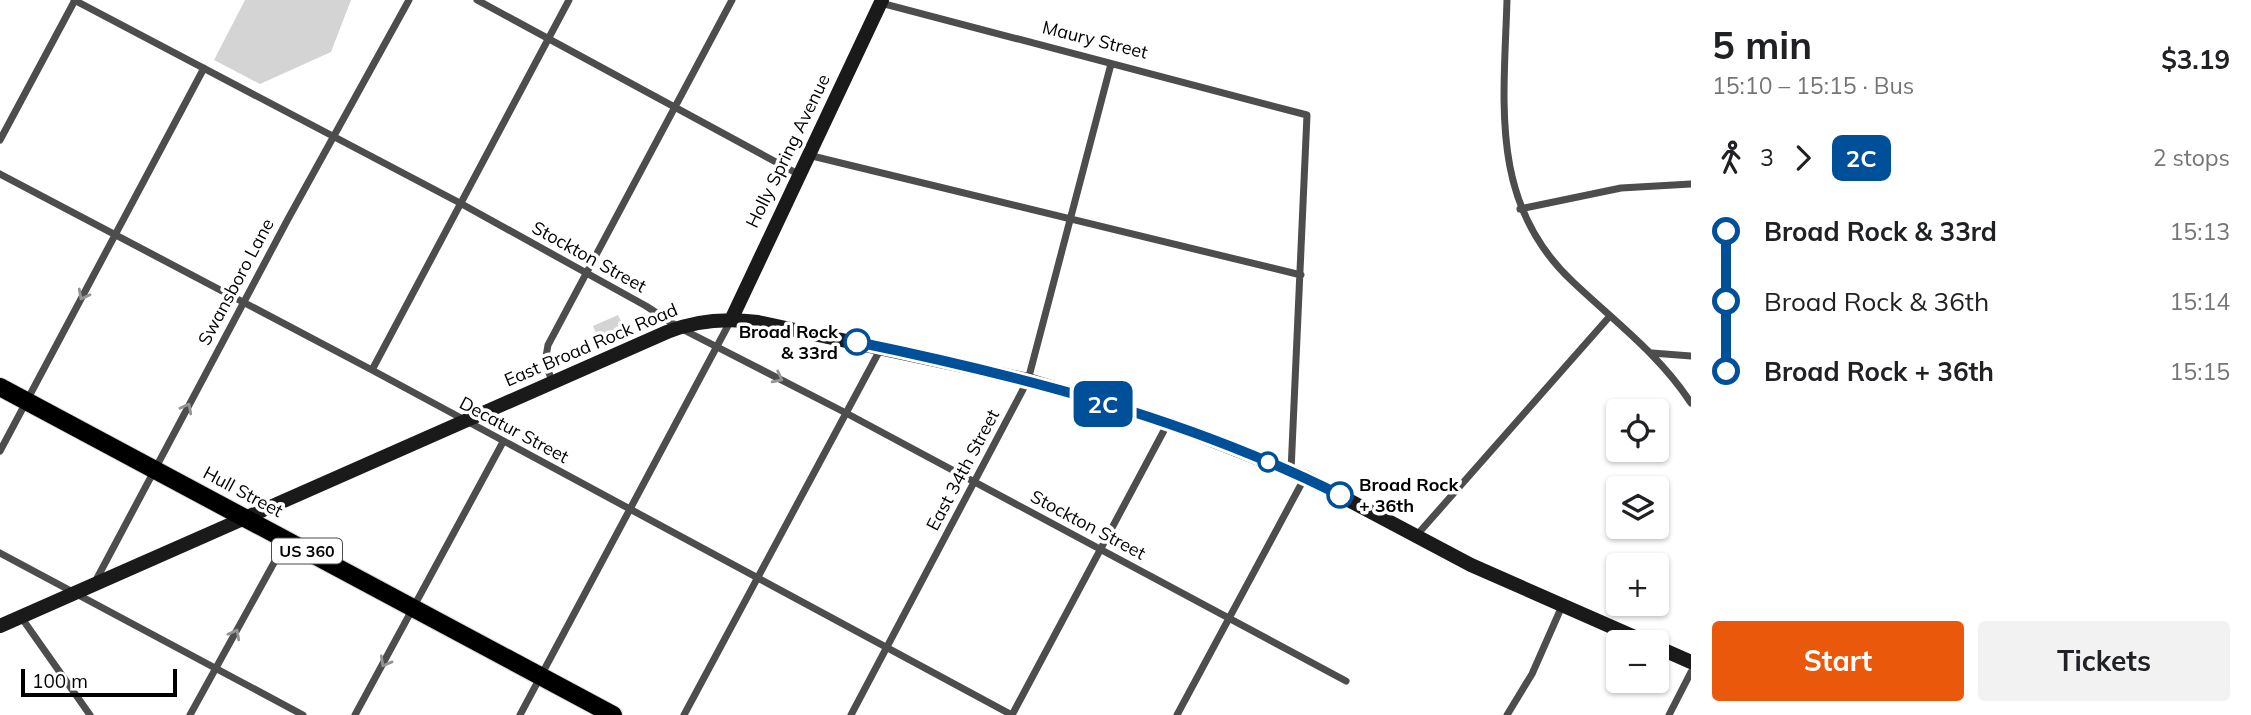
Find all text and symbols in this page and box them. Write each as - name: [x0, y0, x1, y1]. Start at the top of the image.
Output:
- street label: Maury Street: [1040, 15, 1150, 64]
- text: 5 min: [1712, 21, 1812, 69]
- text: $3.19: [2161, 43, 2230, 76]
- street label: Holly Spring Avenue: [740, 70, 835, 232]
- text: 15:10 – 15:15 · Bus: [1712, 71, 1914, 100]
- icon: walk: [1712, 139, 1750, 177]
- icon: forward: [1784, 139, 1822, 177]
- text: 3: [1760, 143, 1774, 172]
- text: 2C: [1846, 143, 1877, 173]
- text: 2 stops: [2153, 143, 2230, 172]
- street label: Swansboro Lane: [192, 214, 279, 349]
- text: Broad Rock & 33rd: [1764, 215, 1997, 248]
- street label: Stockton Street: [528, 216, 650, 297]
- text: 15:13: [2170, 217, 2230, 246]
- text: Broad Rock & 36th: [1764, 285, 1989, 318]
- text: 15:14: [2170, 287, 2230, 316]
- one-way arrow: [78, 288, 91, 300]
- street label: East Broad Rock Road: [501, 298, 681, 391]
- place label: Broad Rock & 33rd: [739, 320, 839, 364]
- marker: Broad Rock & 33rd: [844, 329, 870, 355]
- text: Broad Rock + 36th: [1764, 355, 1994, 388]
- text: 15:15: [2170, 357, 2230, 386]
- one-way arrow: [770, 369, 783, 383]
- line badge: 2C: [1072, 381, 1134, 427]
- text: 2C: [1088, 389, 1118, 419]
- street label: Decatur Street: [456, 391, 573, 468]
- map controls: [1606, 399, 1669, 693]
- button: locate: [1606, 399, 1669, 462]
- one-way arrow: [178, 403, 192, 416]
- street label: East 34th Street: [921, 405, 1004, 534]
- unlabelled marker: [1258, 452, 1278, 472]
- street label: Hull Street: [199, 461, 287, 522]
- place label: Broad Rock + 36th: [1359, 473, 1459, 517]
- button: layers: [1606, 476, 1669, 539]
- marker: Broad Rock + 36th: [1327, 482, 1353, 508]
- street label: Stockton Street: [1027, 485, 1150, 565]
- road number: US 360: [272, 538, 342, 564]
- button: +: [1606, 553, 1669, 616]
- button: Start: [1712, 621, 1964, 701]
- button: Tickets: [1978, 621, 2230, 701]
- one-way arrow: [227, 629, 241, 641]
- button: −: [1606, 630, 1669, 693]
- one-way arrow: [380, 654, 393, 667]
- scale bar: [21, 666, 177, 698]
- text: 100 m: [32, 669, 88, 693]

